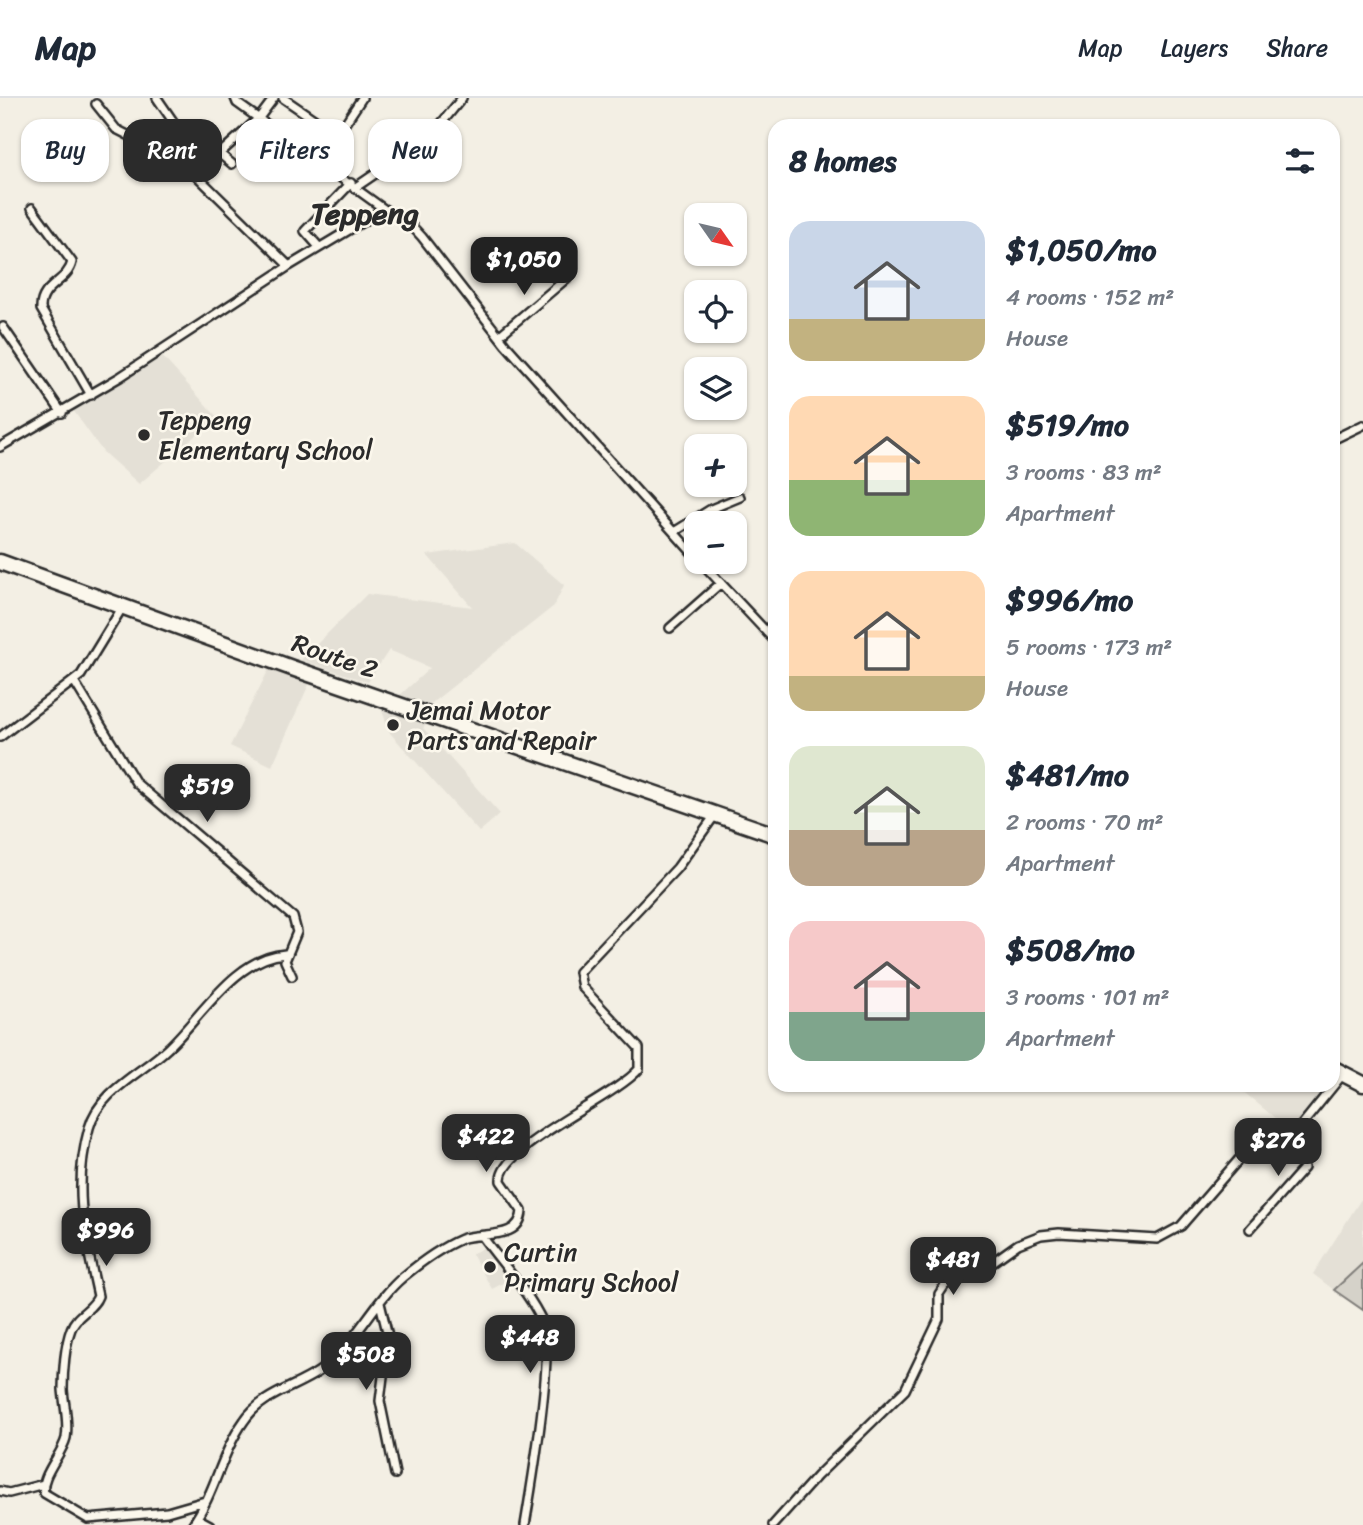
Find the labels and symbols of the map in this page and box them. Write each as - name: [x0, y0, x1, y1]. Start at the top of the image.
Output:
- district label: Teppeng: [311, 187, 419, 241]
- north arrow: [684, 203, 747, 266]
- pin: $1,050: [467, 238, 581, 297]
- place label: Teppeng Elementary School: [158, 397, 373, 473]
- marker: Teppeng Elementary School: [136, 427, 152, 443]
- street label: Route 2: [286, 620, 384, 692]
- place label: Jemai Motor Parts and Repair: [406, 687, 597, 763]
- marker: Jemai Motor Parts and Repair: [385, 717, 401, 733]
- pin: $519: [166, 764, 248, 824]
- pin: $422: [445, 1114, 527, 1174]
- pin: $276: [1237, 1118, 1319, 1178]
- pin: $996: [65, 1208, 147, 1268]
- place label: Curtin Primary School: [504, 1229, 679, 1305]
- pin: $481: [912, 1238, 994, 1297]
- marker: Curtin Primary School: [482, 1259, 498, 1275]
- pin: $448: [489, 1316, 571, 1375]
- pin: $508: [325, 1332, 407, 1392]

